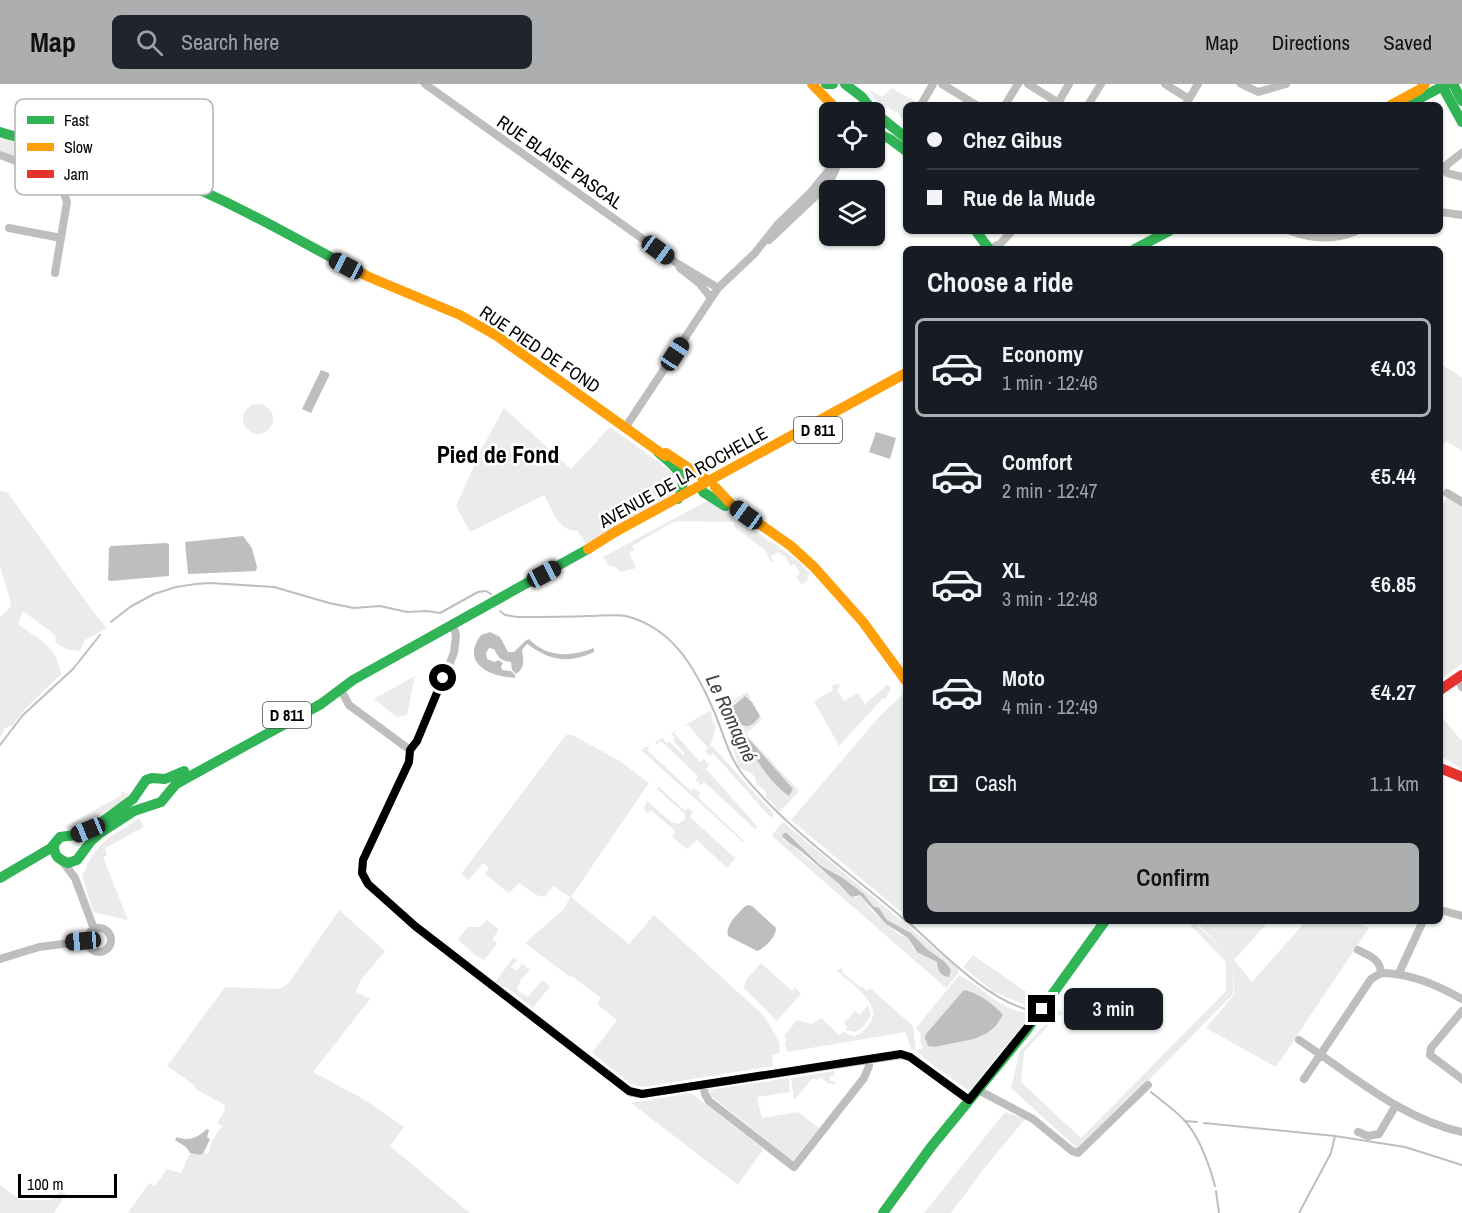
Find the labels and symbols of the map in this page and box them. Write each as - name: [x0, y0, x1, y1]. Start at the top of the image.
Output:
- legend: [15, 99, 213, 195]
- text: Fast: [64, 109, 89, 131]
- street label: RUE BLAISE PASCAL: [492, 109, 628, 215]
- text: Slow: [64, 136, 93, 158]
- text: Jam: [64, 163, 89, 185]
- car: [638, 232, 678, 268]
- car: [326, 250, 366, 282]
- street label: RUE PIED DE FOND: [475, 299, 605, 399]
- car: [658, 334, 692, 374]
- road number: D 811: [794, 417, 842, 443]
- street label: AVENUE DE LA ROCHELLE: [593, 420, 772, 534]
- district label: Pied de Fond: [437, 438, 559, 470]
- car: [726, 497, 766, 533]
- car: [524, 558, 564, 590]
- route start: [429, 664, 456, 691]
- water label: Le Romagné: [700, 670, 764, 766]
- road number: D 811: [263, 702, 311, 728]
- car: [68, 815, 108, 845]
- car: [64, 930, 102, 952]
- callout: 3 min: [1063, 988, 1162, 1030]
- route end: [1028, 995, 1055, 1022]
- scale bar: [18, 1171, 117, 1198]

